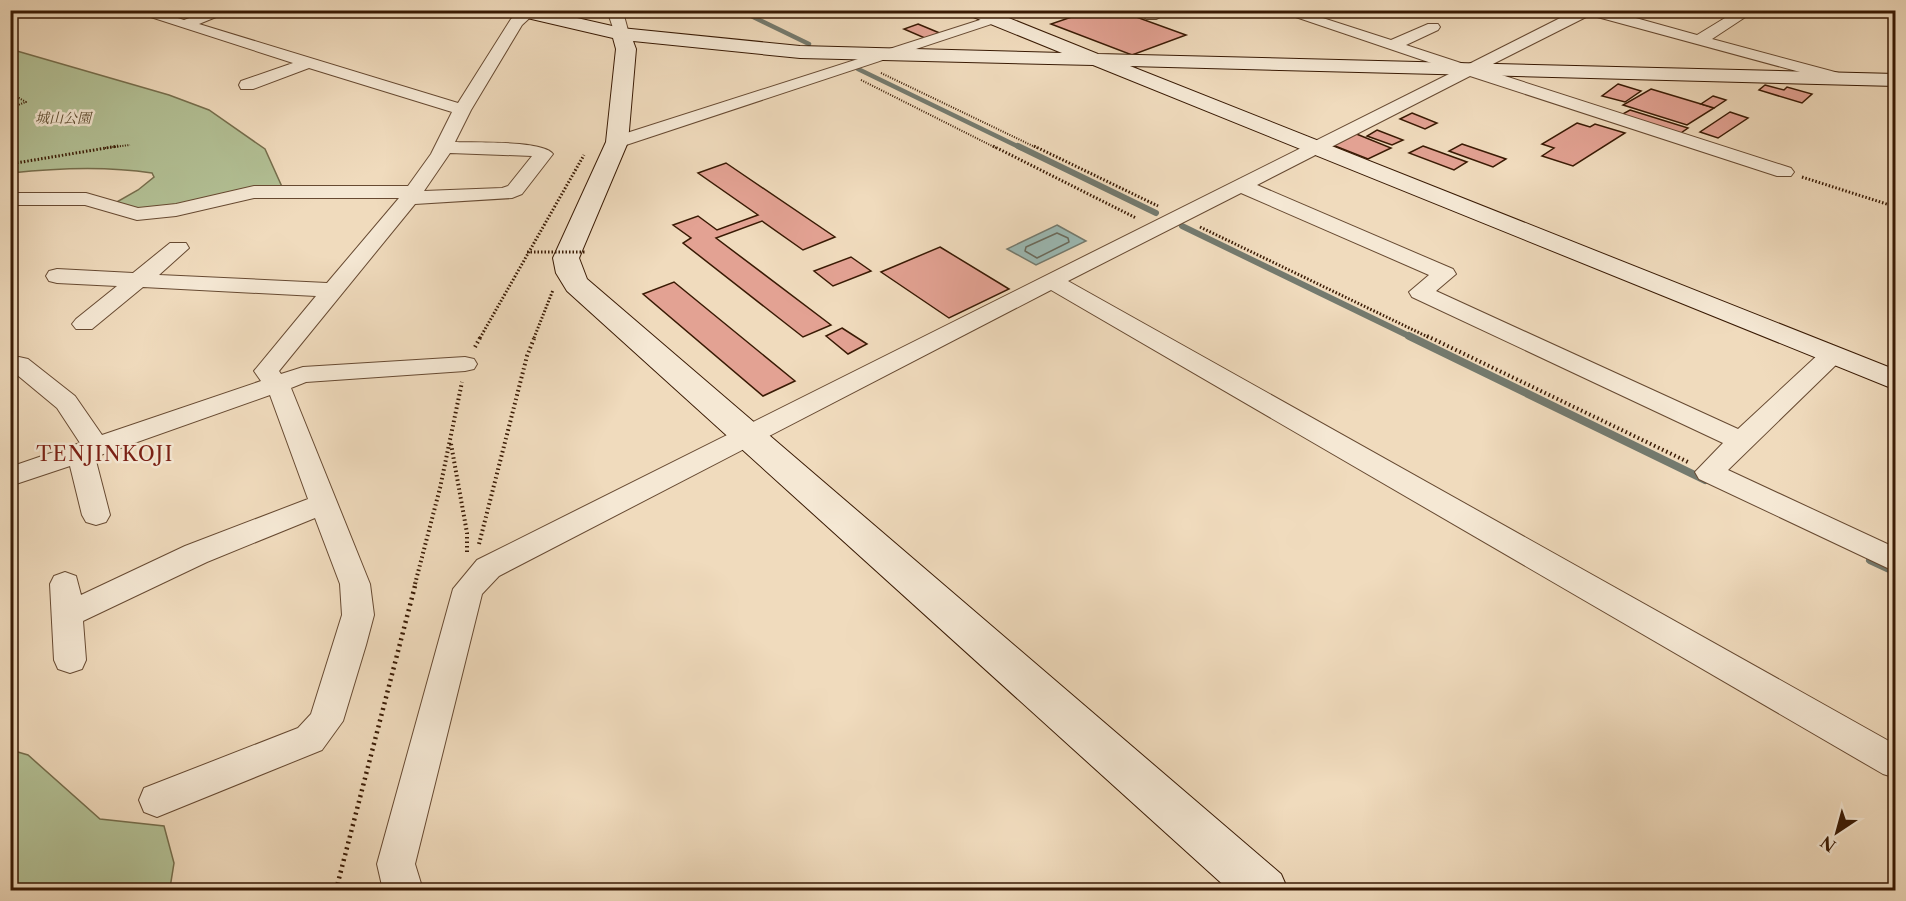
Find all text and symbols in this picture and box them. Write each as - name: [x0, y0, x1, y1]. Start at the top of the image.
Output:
- park label: 城山公園: [35, 109, 93, 127]
- district label: TENJINKOJI: [36, 442, 174, 466]
- north arrow: [1807, 802, 1867, 862]
- text: N: [1817, 832, 1840, 856]

